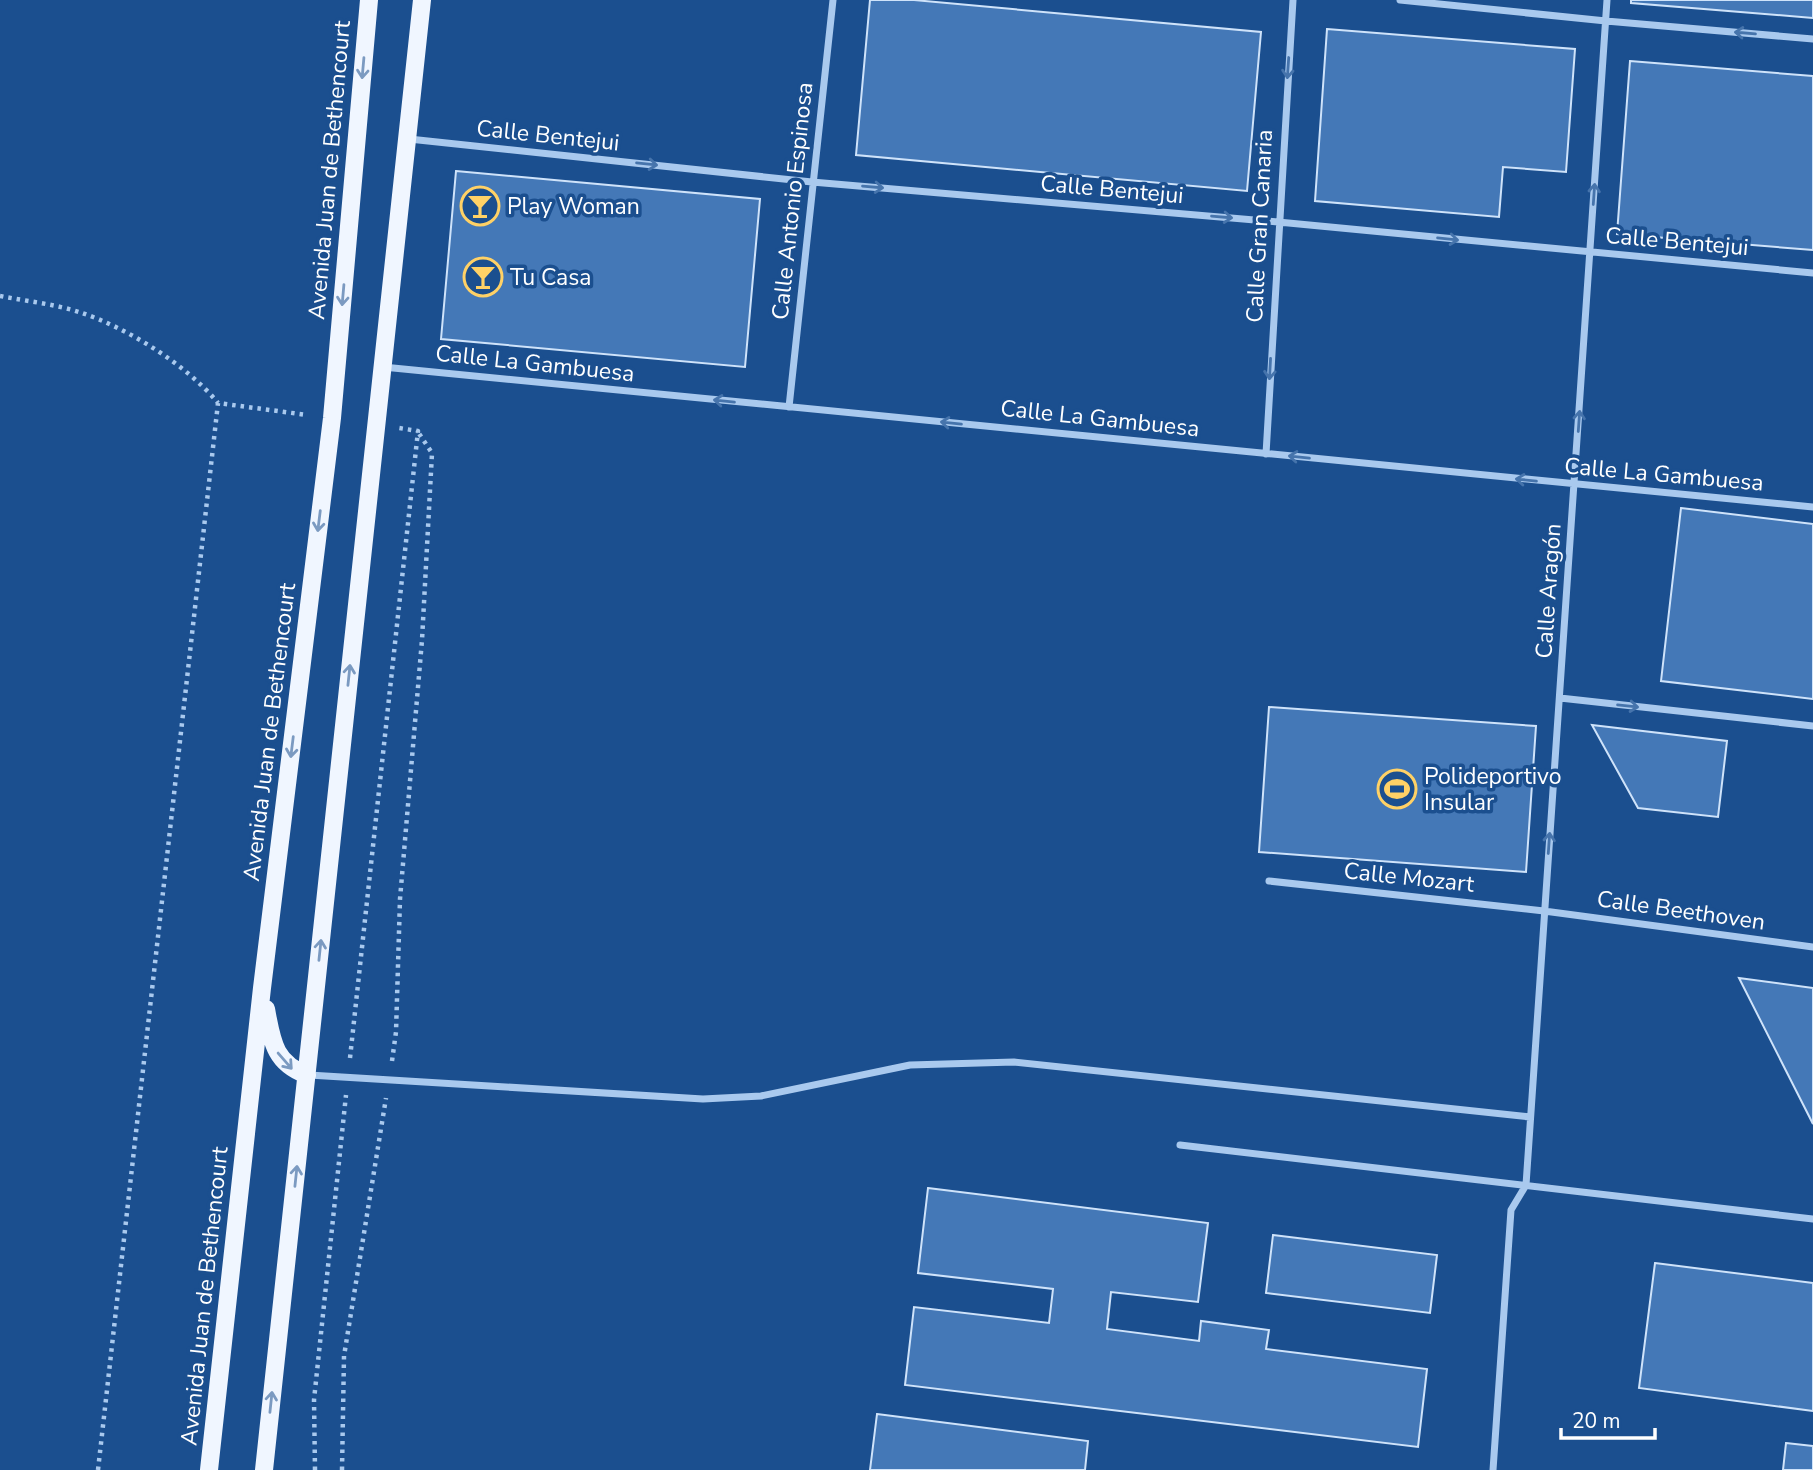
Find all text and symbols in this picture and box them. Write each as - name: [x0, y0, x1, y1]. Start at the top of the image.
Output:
- street label: Avenida Juan de Bethencourt: [301, 18, 358, 321]
- one-way arrow: [1734, 26, 1757, 39]
- one-way arrow: [356, 56, 369, 79]
- one-way arrow: [1282, 56, 1295, 79]
- street label: Calle Antonio Espinosa: [765, 81, 820, 321]
- street label: Calle Bentejui: [475, 113, 621, 158]
- street label: Calle Gran Canaria: [1239, 129, 1280, 323]
- one-way arrow: [635, 158, 657, 171]
- street label: Calle Bentejui: [1039, 168, 1185, 211]
- one-way arrow: [861, 181, 884, 194]
- one-way arrow: [1588, 182, 1601, 205]
- bar icon: Play Woman: [459, 185, 501, 227]
- place label: Play Woman: [507, 191, 640, 222]
- one-way arrow: [1210, 211, 1232, 224]
- street label: Calle Bentejui: [1604, 220, 1750, 263]
- one-way arrow: [1436, 233, 1459, 246]
- bar icon: Tu Casa: [462, 256, 504, 298]
- place label: Tu Casa: [510, 262, 592, 293]
- one-way arrow: [336, 283, 349, 305]
- street label: Calle La Gambuesa: [434, 338, 636, 389]
- one-way arrow: [1264, 357, 1277, 380]
- street label: Calle La Gambuesa: [999, 393, 1201, 444]
- one-way arrow: [714, 394, 736, 407]
- one-way arrow: [1573, 410, 1586, 432]
- one-way arrow: [940, 416, 963, 429]
- one-way arrow: [1288, 450, 1311, 463]
- street label: Calle La Gambuesa: [1563, 450, 1765, 499]
- one-way arrow: [1515, 473, 1537, 486]
- one-way arrow: [313, 509, 326, 532]
- street label: Calle Aragón: [1528, 522, 1569, 660]
- street label: Avenida Juan de Bethencourt: [236, 580, 303, 883]
- one-way arrow: [343, 664, 356, 687]
- one-way arrow: [1616, 699, 1639, 712]
- one-way arrow: [285, 735, 298, 757]
- place label: Polideportivo Insular: [1424, 761, 1562, 818]
- sports icon: Polideportivo Insular: [1376, 768, 1418, 810]
- one-way arrow: [1543, 832, 1556, 855]
- street label: Calle Mozart: [1342, 855, 1477, 900]
- street label: Calle Beethoven: [1595, 883, 1767, 938]
- one-way arrow: [314, 939, 327, 962]
- one-way arrow: [277, 1051, 293, 1069]
- street label: Avenida Juan de Bethencourt: [173, 1144, 236, 1447]
- one-way arrow: [290, 1165, 303, 1188]
- one-way arrow: [265, 1391, 278, 1414]
- scale bar: [1561, 1396, 1656, 1440]
- text: 20 m: [1572, 1407, 1621, 1435]

